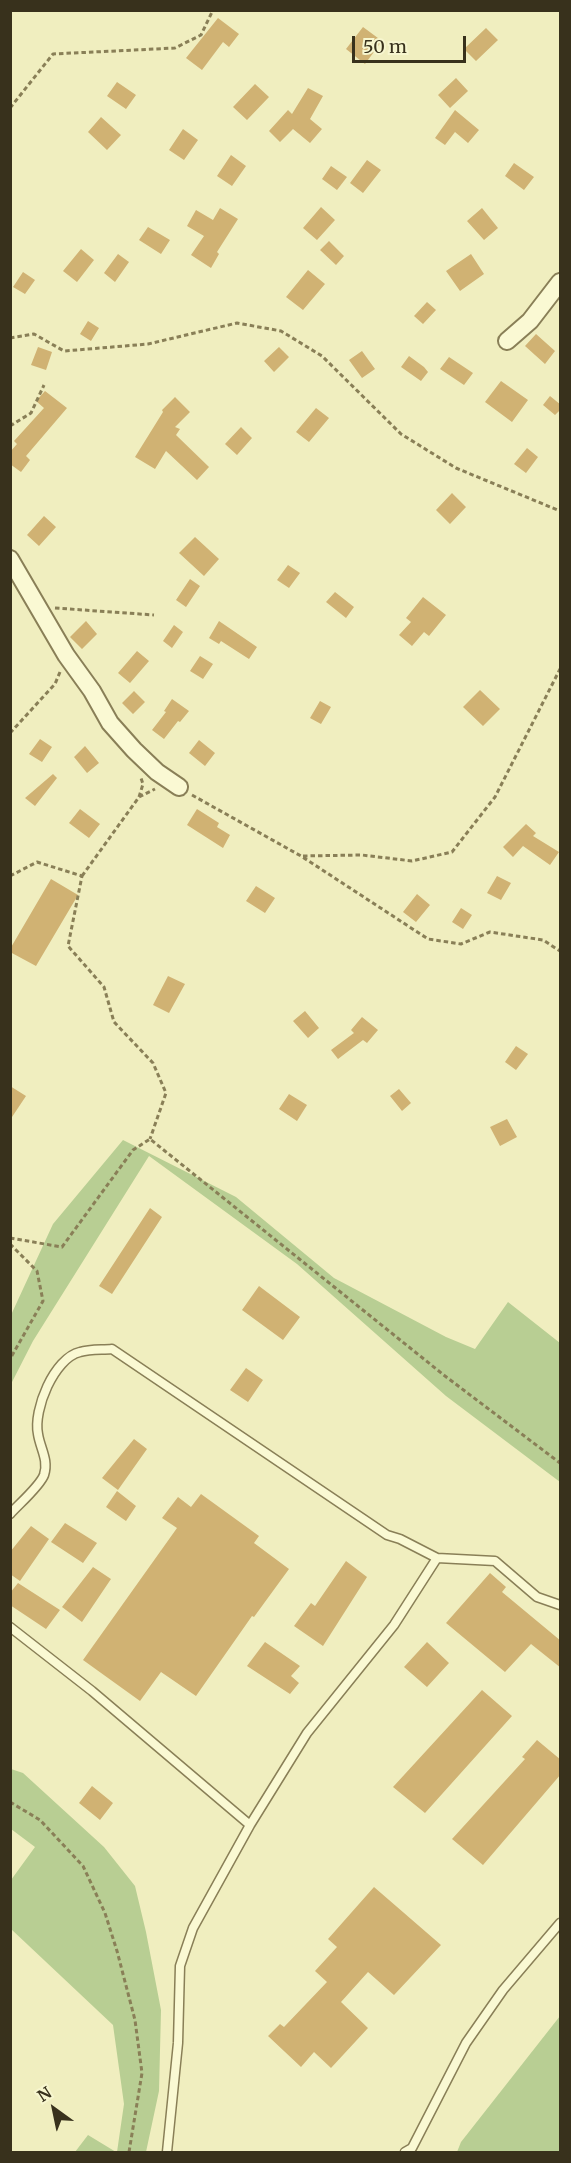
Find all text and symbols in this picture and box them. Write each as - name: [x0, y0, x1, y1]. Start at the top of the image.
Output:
- scale bar: [355, 24, 469, 62]
- text: 50 m: [363, 35, 407, 58]
- north arrow: [24, 2079, 84, 2139]
- text: N: [33, 2082, 55, 2106]

